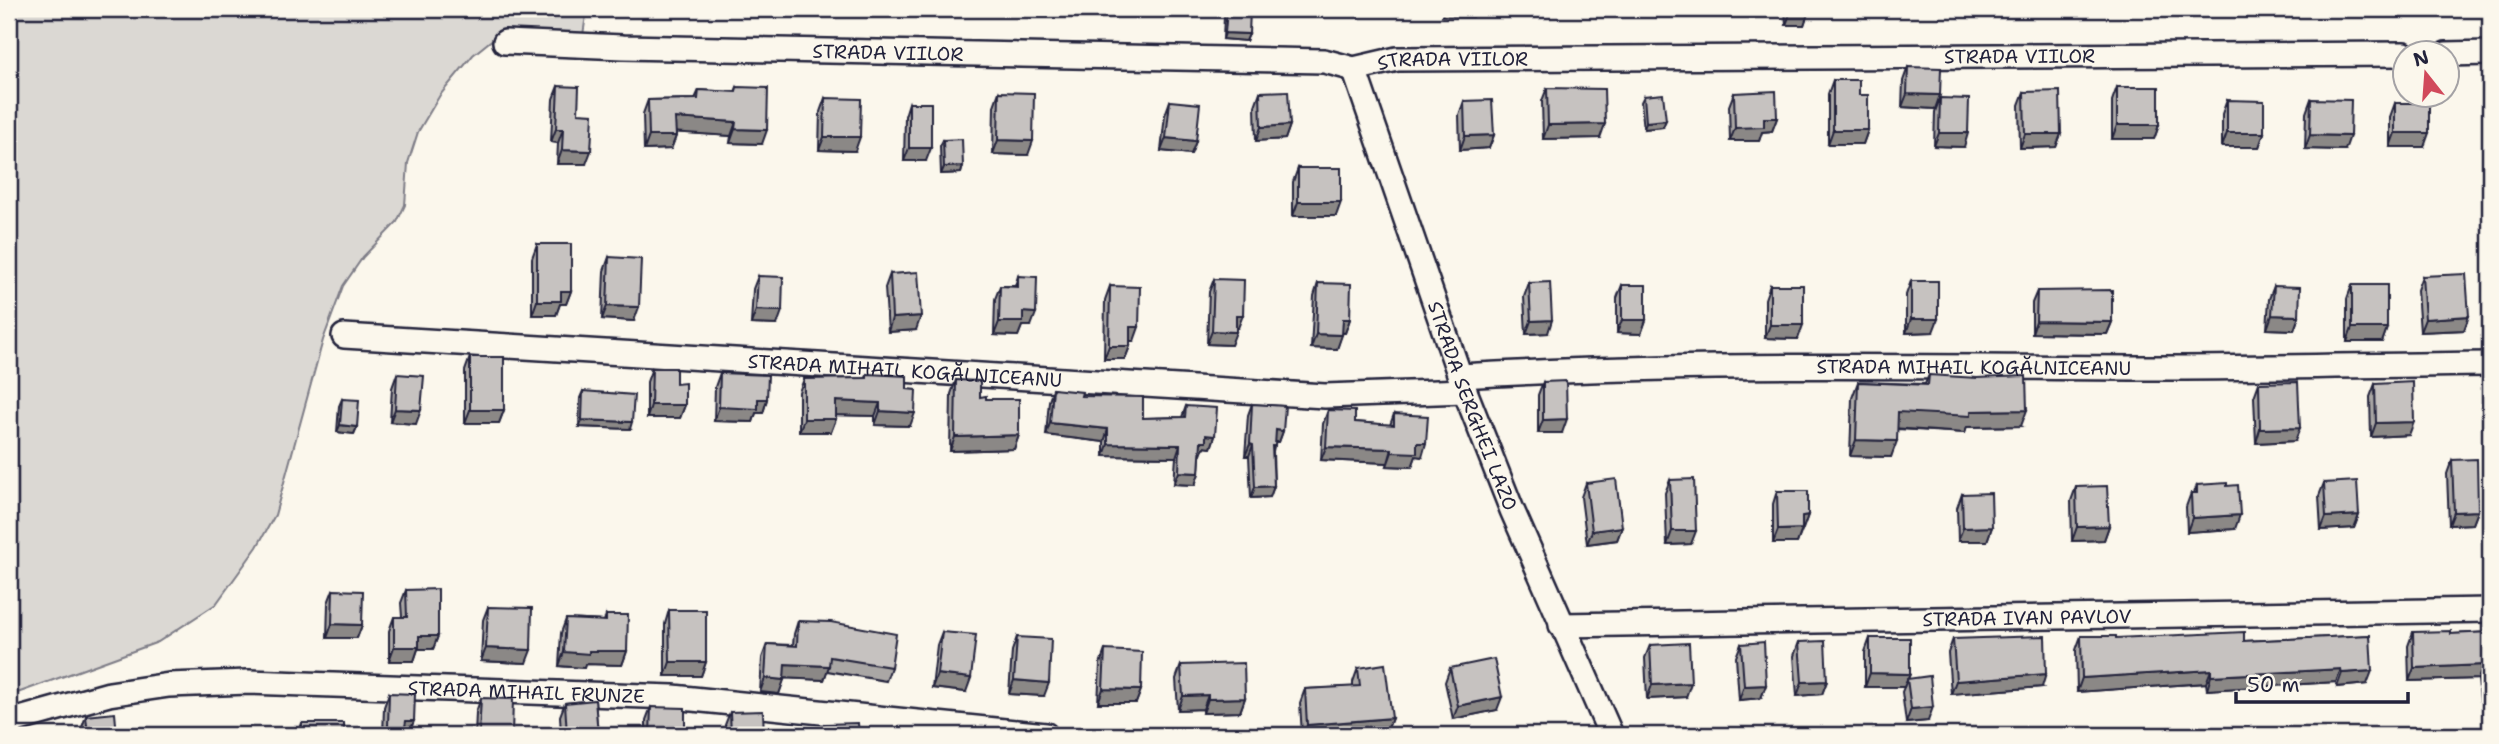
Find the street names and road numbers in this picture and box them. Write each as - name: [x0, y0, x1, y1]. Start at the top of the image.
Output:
- street label: STRADA VIILOR: [812, 38, 964, 66]
- street label: STRADA VIILOR: [1944, 43, 2095, 69]
- street label: STRADA VIILOR: [1375, 46, 1528, 76]
- street label: STRADA SERGHEI LAZO: [1422, 298, 1523, 514]
- street label: STRADA MIHAIL KOGĂLNICEANU: [747, 348, 1063, 392]
- street label: STRADA MIHAIL KOGĂLNICEANU: [1816, 354, 2131, 380]
- street label: STRADA IVAN PAVLOV: [1922, 603, 2132, 632]
- street label: STRADA MIHAIL FRUNZE: [407, 675, 645, 709]

